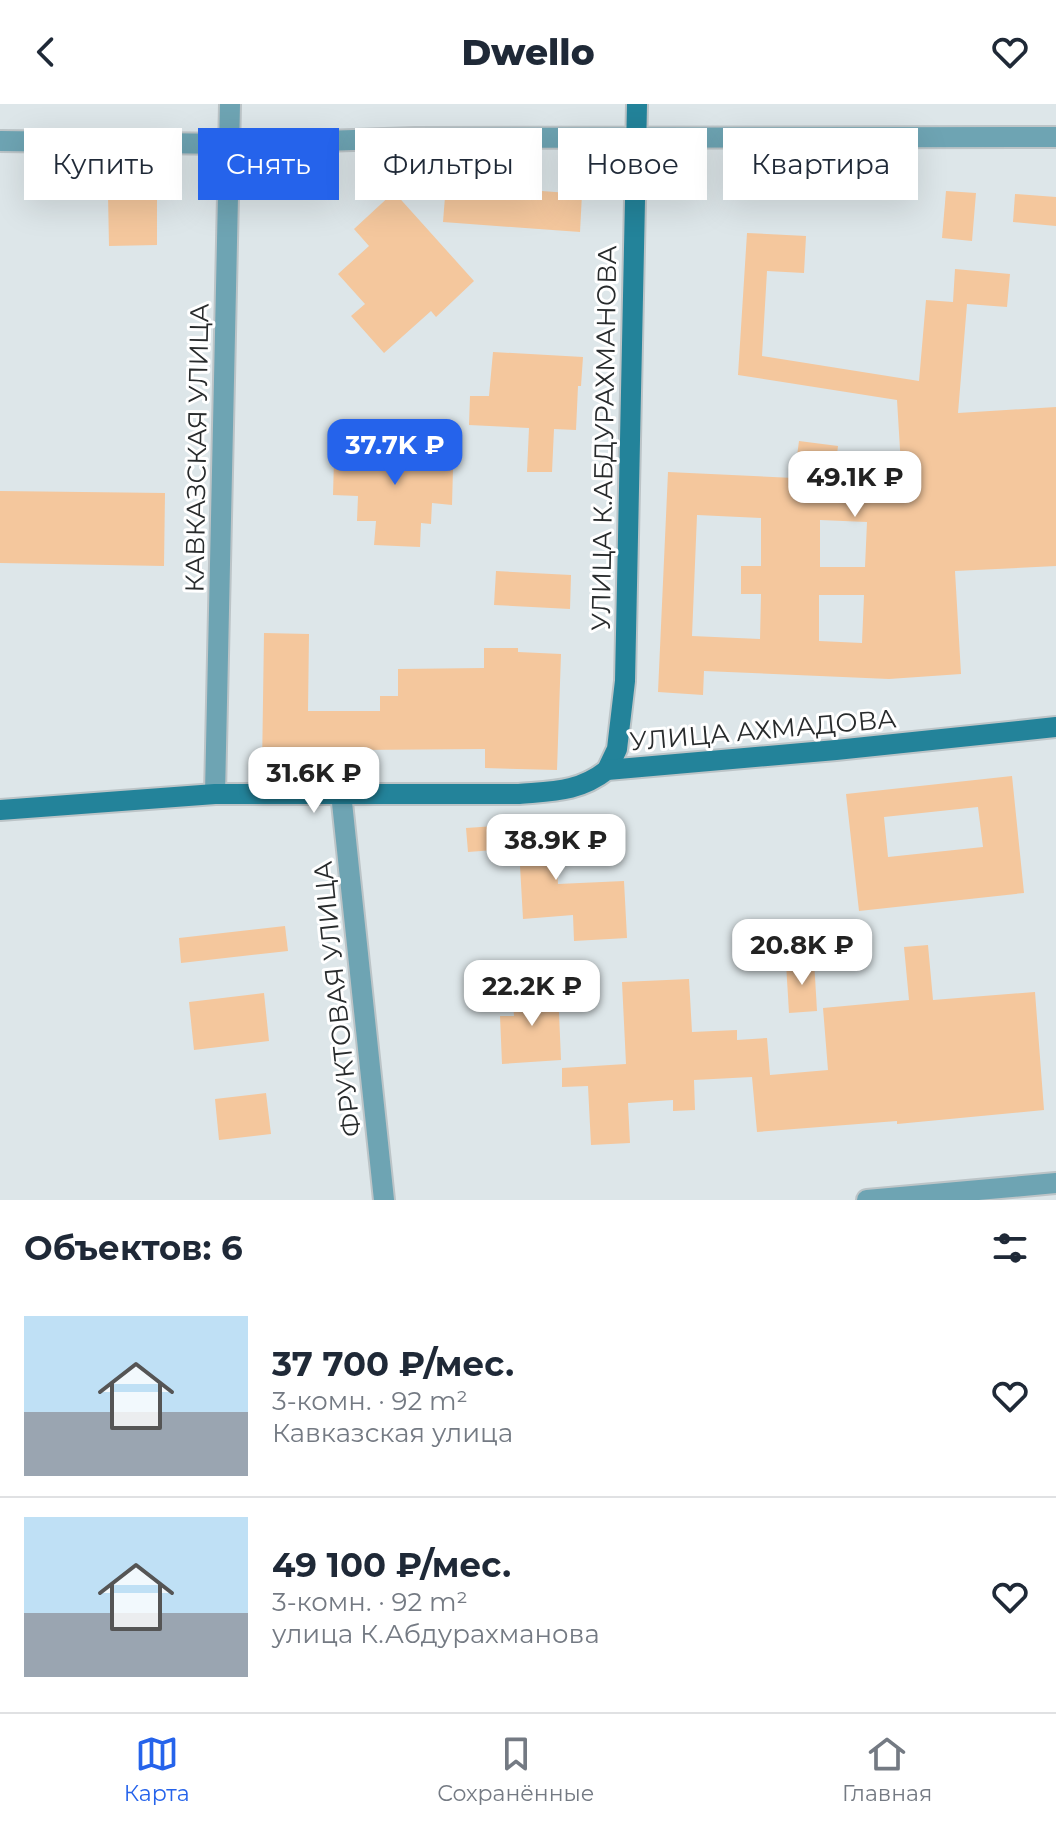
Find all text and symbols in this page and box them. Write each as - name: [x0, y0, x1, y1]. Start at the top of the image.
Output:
- icon: back: [24, 30, 68, 74]
- text: Dwello: [461, 30, 595, 74]
- icon: heart: [988, 30, 1032, 74]
- chip: Купить: [24, 128, 182, 200]
- chip: Снять: [198, 128, 339, 200]
- chip: Фильтры: [355, 128, 542, 200]
- chip: Новое: [558, 128, 707, 200]
- chip: Квартира: [723, 128, 918, 200]
- street label: УЛИЦА К.АБДУРАХМАНОВА: [585, 245, 623, 631]
- street label: КАВКАЗСКАЯ УЛИЦА: [178, 303, 216, 593]
- pin: 37.7K ₽: [321, 419, 469, 487]
- text: 37.7K ₽: [345, 429, 445, 461]
- pin: 49.1K ₽: [781, 451, 929, 519]
- text: 49.1K ₽: [806, 461, 904, 493]
- street label: УЛИЦА АХМАДОВА: [628, 702, 898, 758]
- pin: 31.6K ₽: [240, 747, 388, 815]
- text: 31.6K ₽: [266, 757, 362, 789]
- pin: 38.9K ₽: [482, 814, 630, 882]
- text: 38.9K ₽: [505, 824, 607, 856]
- street label: ФРУКТОВАЯ УЛИЦА: [307, 860, 367, 1138]
- pin: 20.8K ₽: [728, 919, 876, 987]
- text: 20.8K ₽: [750, 929, 854, 961]
- pin: 22.2K ₽: [458, 960, 606, 1028]
- text: 22.2K ₽: [482, 970, 582, 1002]
- icon: filters: [988, 1226, 1032, 1270]
- text: Объектов: 6: [24, 1227, 243, 1269]
- text: 37 700 ₽/мес.: [272, 1343, 514, 1385]
- icon: home: [88, 1348, 184, 1444]
- icon: heart: [988, 1374, 1032, 1418]
- text: 3-комн. · 92 m²: [272, 1385, 468, 1417]
- text: Кавказская улица: [272, 1417, 513, 1449]
- text: 49 100 ₽/мес.: [272, 1544, 511, 1586]
- icon: home: [88, 1549, 184, 1645]
- icon: heart: [988, 1575, 1032, 1619]
- text: 3-комн. · 92 m²: [272, 1586, 468, 1618]
- text: улица К.Абдурахманова: [272, 1618, 600, 1650]
- tab: Карта: [124, 1732, 190, 1807]
- tab: Сохранённые: [437, 1732, 594, 1807]
- tab: Главная: [842, 1732, 932, 1807]

